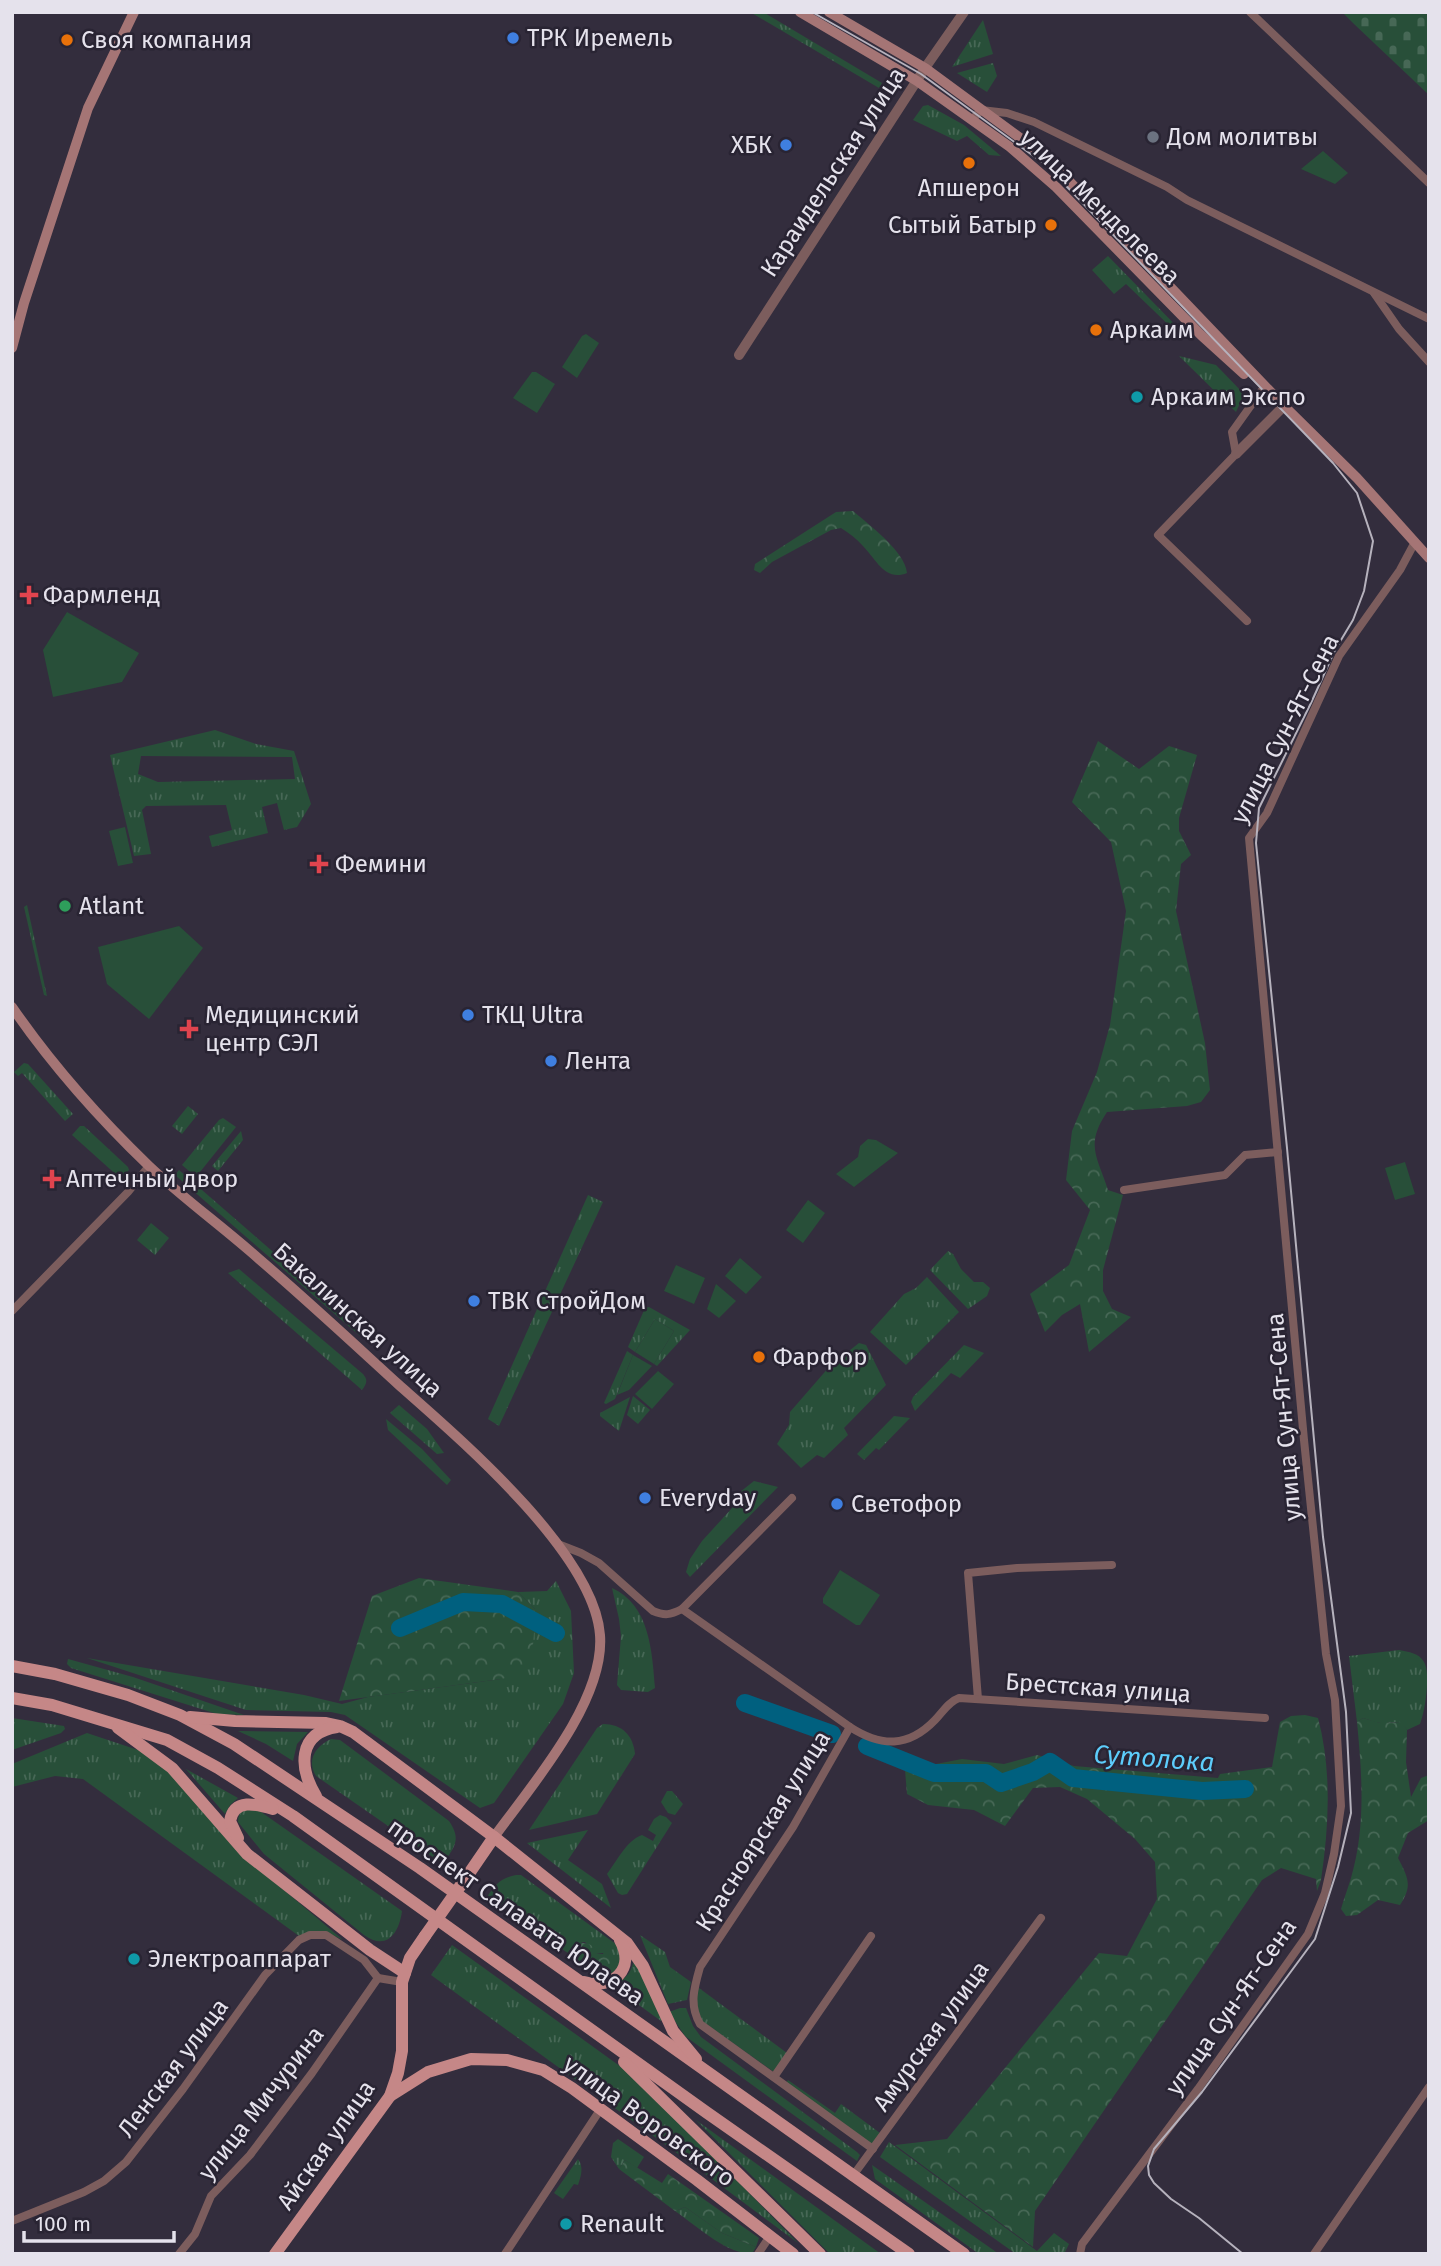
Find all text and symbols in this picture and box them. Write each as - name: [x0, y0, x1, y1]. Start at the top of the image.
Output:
- place label: ТРК Иремель: [527, 24, 673, 52]
- place label: Своя компания: [81, 26, 252, 54]
- marker: ТРК Иремель: [505, 30, 521, 46]
- marker: Своя компания: [59, 32, 75, 48]
- street label: Караидельская улица: [755, 62, 911, 282]
- street label: улица Менделеева: [1014, 123, 1186, 291]
- place label: Дом молитвы: [1166, 123, 1318, 151]
- marker: Дом молитвы: [1145, 129, 1161, 145]
- place label: ХБК: [731, 131, 772, 159]
- marker: ХБК: [778, 137, 794, 153]
- marker: Апшерон: [961, 155, 977, 171]
- place label: Апшерон: [918, 174, 1020, 202]
- place label: Сытый Батыр: [888, 211, 1037, 239]
- marker: Сытый Батыр: [1043, 217, 1059, 233]
- place label: Аркаим: [1110, 316, 1194, 344]
- marker: Аркаим: [1088, 322, 1104, 338]
- place label: Аркаим Экспо: [1151, 383, 1306, 411]
- marker: Аркаим Экспо: [1129, 389, 1145, 405]
- place label: Фармленд: [43, 581, 160, 609]
- marker: Фармленд: [21, 587, 37, 603]
- street label: улица Сун-Ят-Сена: [1225, 630, 1345, 828]
- place label: Фемини: [335, 850, 427, 878]
- marker: Фемини: [309, 854, 329, 874]
- place label: Atlant: [79, 892, 144, 920]
- marker: Atlant: [57, 898, 73, 914]
- place label: Медицинский центр СЭЛ: [205, 1001, 360, 1057]
- place label: ТКЦ Ultra: [482, 1001, 584, 1029]
- marker: ТКЦ Ultra: [460, 1007, 476, 1023]
- marker: Медицинский центр СЭЛ: [179, 1019, 199, 1039]
- place label: Лента: [565, 1047, 631, 1075]
- marker: Лента: [543, 1053, 559, 1069]
- place label: Аптечный двор: [66, 1165, 238, 1193]
- marker: Аптечный двор: [44, 1171, 60, 1187]
- street label: Бакалинская улица: [268, 1237, 448, 1403]
- place label: ТВК СтройДом: [488, 1287, 646, 1315]
- marker: ТВК СтройДом: [466, 1293, 482, 1309]
- street label: улица Сун-Ят-Сена: [1261, 1312, 1307, 1522]
- place label: Фарфор: [773, 1343, 868, 1371]
- marker: Фарфор: [751, 1349, 767, 1365]
- place label: Everyday: [659, 1484, 756, 1512]
- marker: Everyday: [637, 1490, 653, 1506]
- place label: Светофор: [851, 1490, 962, 1518]
- marker: Светофор: [829, 1496, 845, 1512]
- street label: Брестская улица: [1004, 1668, 1192, 1708]
- street label: Красноярская улица: [690, 1726, 836, 1936]
- water label: Сутолока: [1093, 1739, 1215, 1778]
- street label: проспект Салавата Юлаева: [382, 1813, 650, 2011]
- street label: улица Сун-Ят-Сена: [1160, 1913, 1302, 2101]
- place label: Электроаппарат: [148, 1945, 331, 1973]
- marker: Электроаппарат: [126, 1951, 142, 1967]
- street label: Амурская улица: [867, 1955, 995, 2117]
- street label: Ленская улица: [112, 1993, 234, 2143]
- street label: улица Мичурина: [192, 2021, 330, 2185]
- street label: улица Воровского: [558, 2049, 740, 2193]
- street label: Айская улица: [271, 2075, 381, 2215]
- scale bar: [24, 2200, 175, 2244]
- place label: Renault: [580, 2210, 664, 2238]
- text: 100 m: [35, 2211, 91, 2237]
- marker: Renault: [558, 2216, 574, 2232]

